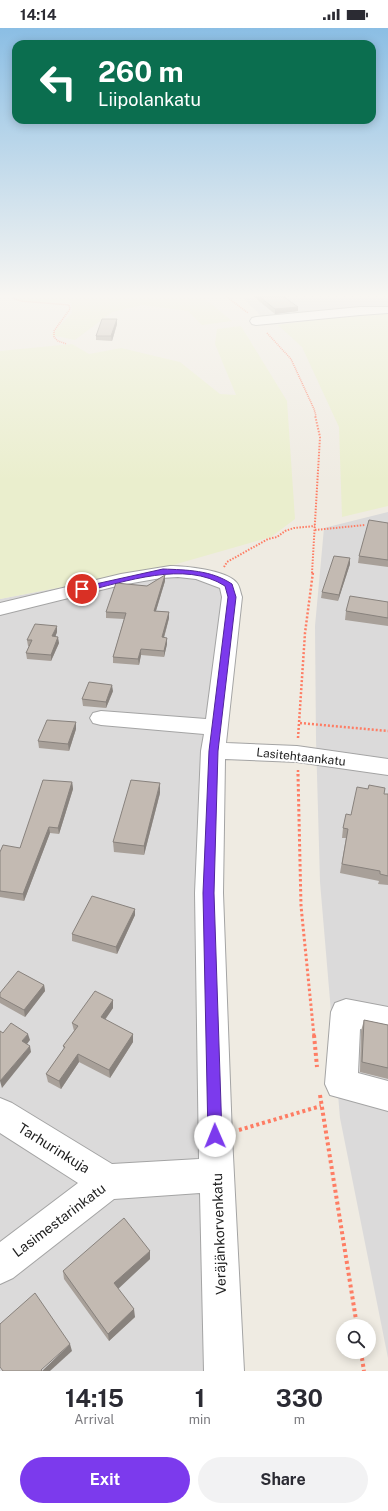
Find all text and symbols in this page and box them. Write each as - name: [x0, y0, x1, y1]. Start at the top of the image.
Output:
- text: 14:14: [20, 6, 57, 23]
- text: 260 m: [98, 55, 184, 88]
- icon: left: [32, 56, 84, 108]
- text: Liipolankatu: [98, 89, 201, 110]
- pin: [65, 572, 99, 606]
- icon: arrive: [71, 578, 93, 600]
- street label: Lasitehtaankatu: [256, 745, 346, 769]
- position arrow: [194, 1115, 236, 1157]
- street label: Tarhurinkuja: [15, 1120, 93, 1176]
- street label: Veräjänkorvenkatu: [209, 1173, 229, 1295]
- street label: Lasimestarinkatu: [9, 1180, 109, 1260]
- map controls: [336, 1319, 376, 1359]
- button: search: [336, 1319, 376, 1359]
- text: 14:15: [65, 1384, 124, 1412]
- text: 1: [195, 1384, 205, 1412]
- text: 330: [276, 1384, 323, 1412]
- text: Arrival: [74, 1412, 114, 1427]
- text: min: [189, 1412, 211, 1427]
- text: m: [294, 1412, 305, 1427]
- button: Exit: [20, 1457, 190, 1503]
- button: Share: [198, 1457, 368, 1503]

